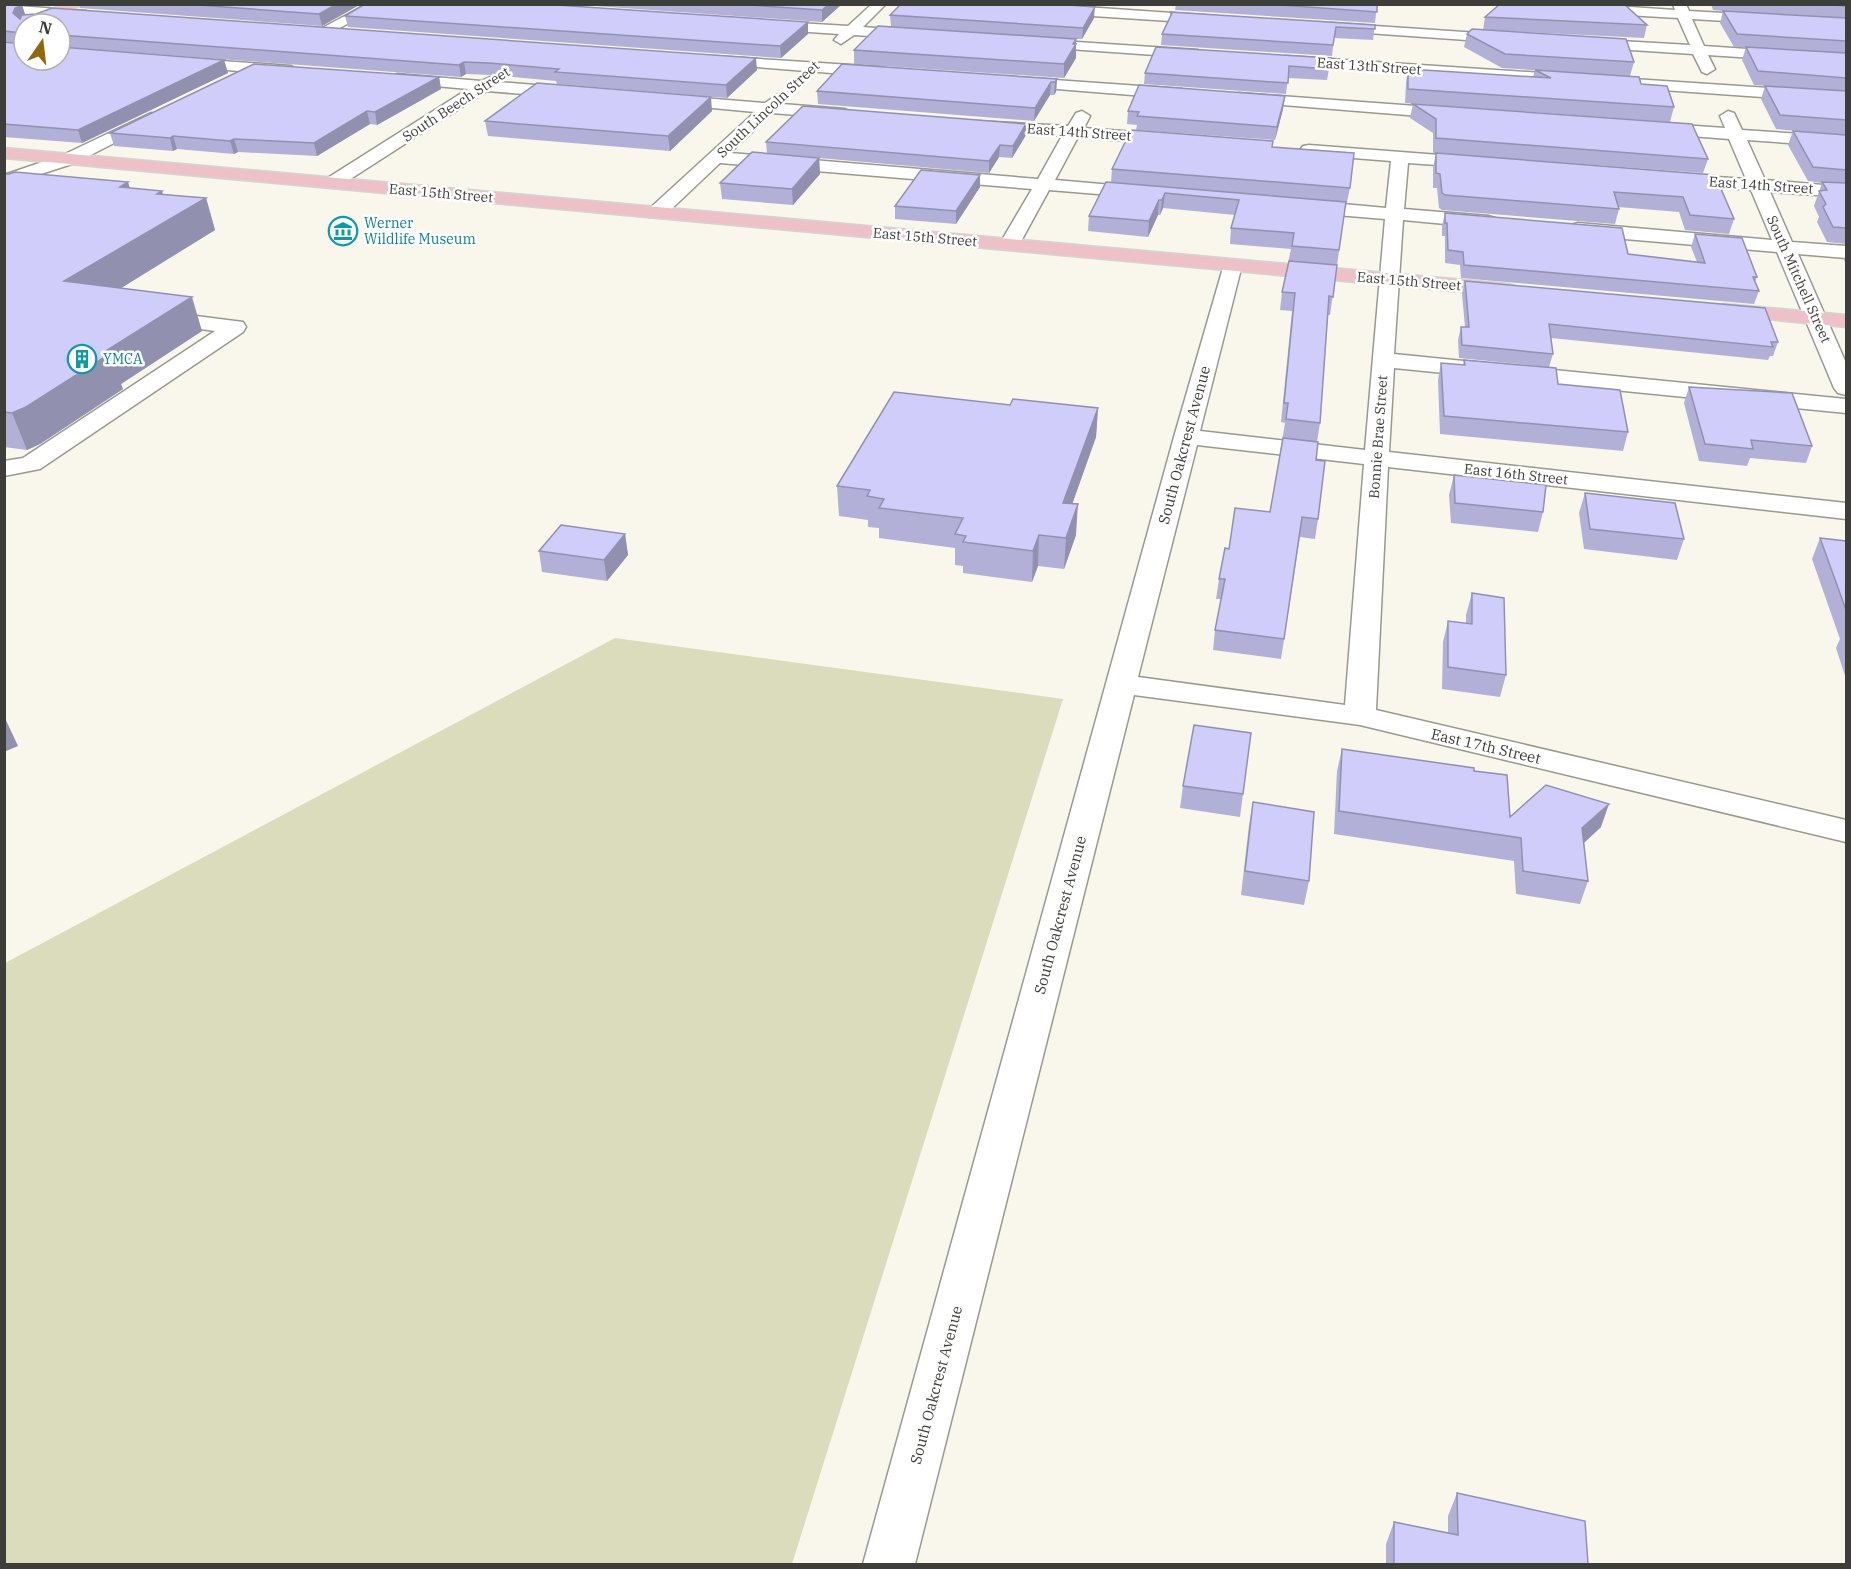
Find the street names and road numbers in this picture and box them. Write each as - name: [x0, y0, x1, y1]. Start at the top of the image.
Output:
- street label: East 13th Street: [1316, 53, 1422, 79]
- street label: South Lincoln Street: [713, 57, 823, 161]
- street label: South Beech Street: [399, 62, 513, 145]
- street label: East 14th Street: [1026, 119, 1132, 145]
- street label: East 14th Street: [1708, 172, 1814, 198]
- street label: East 15th Street: [388, 179, 494, 207]
- street label: South Mitchell Street: [1763, 212, 1835, 346]
- street label: East 15th Street: [872, 223, 978, 251]
- street label: East 15th Street: [1356, 267, 1462, 295]
- street label: South Oakcrest Avenue: [1154, 364, 1214, 526]
- street label: Bonnie Brae Street: [1365, 375, 1391, 499]
- street label: East 16th Street: [1463, 460, 1569, 488]
- street label: East 17th Street: [1429, 724, 1543, 768]
- street label: South Oakcrest Avenue: [1030, 834, 1090, 996]
- street label: South Oakcrest Avenue: [906, 1304, 966, 1466]

